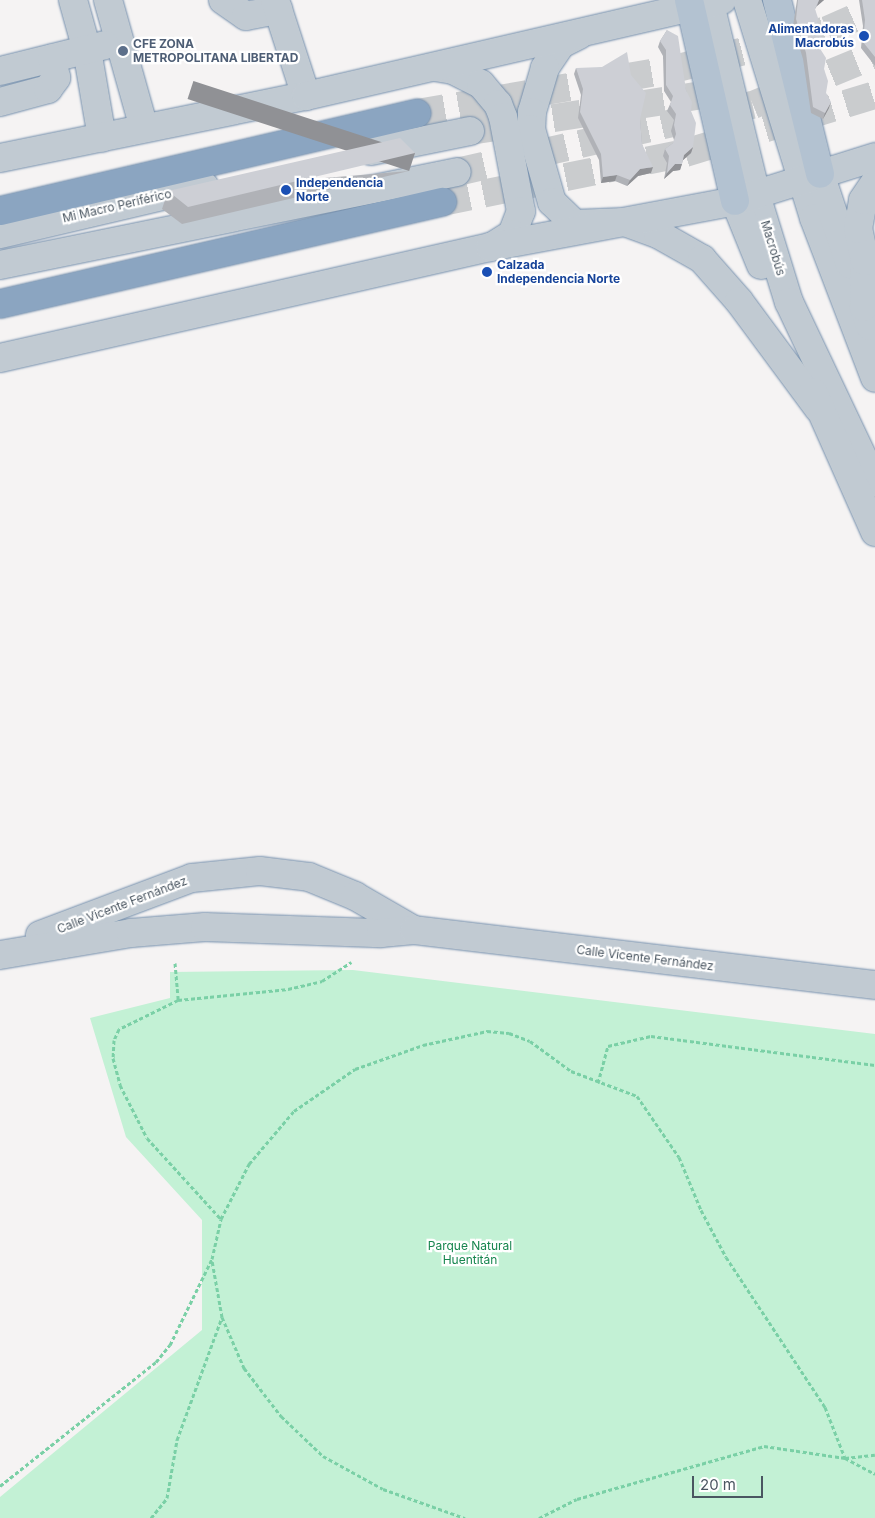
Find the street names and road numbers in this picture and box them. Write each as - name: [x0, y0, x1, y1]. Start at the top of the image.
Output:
- street label: Mi Macro Periférico: [61, 186, 173, 226]
- street label: Macrobús: [758, 219, 788, 277]
- street label: Calle Vicente Fernández: [55, 874, 189, 936]
- street label: Calle Vicente Fernández: [576, 942, 714, 974]

